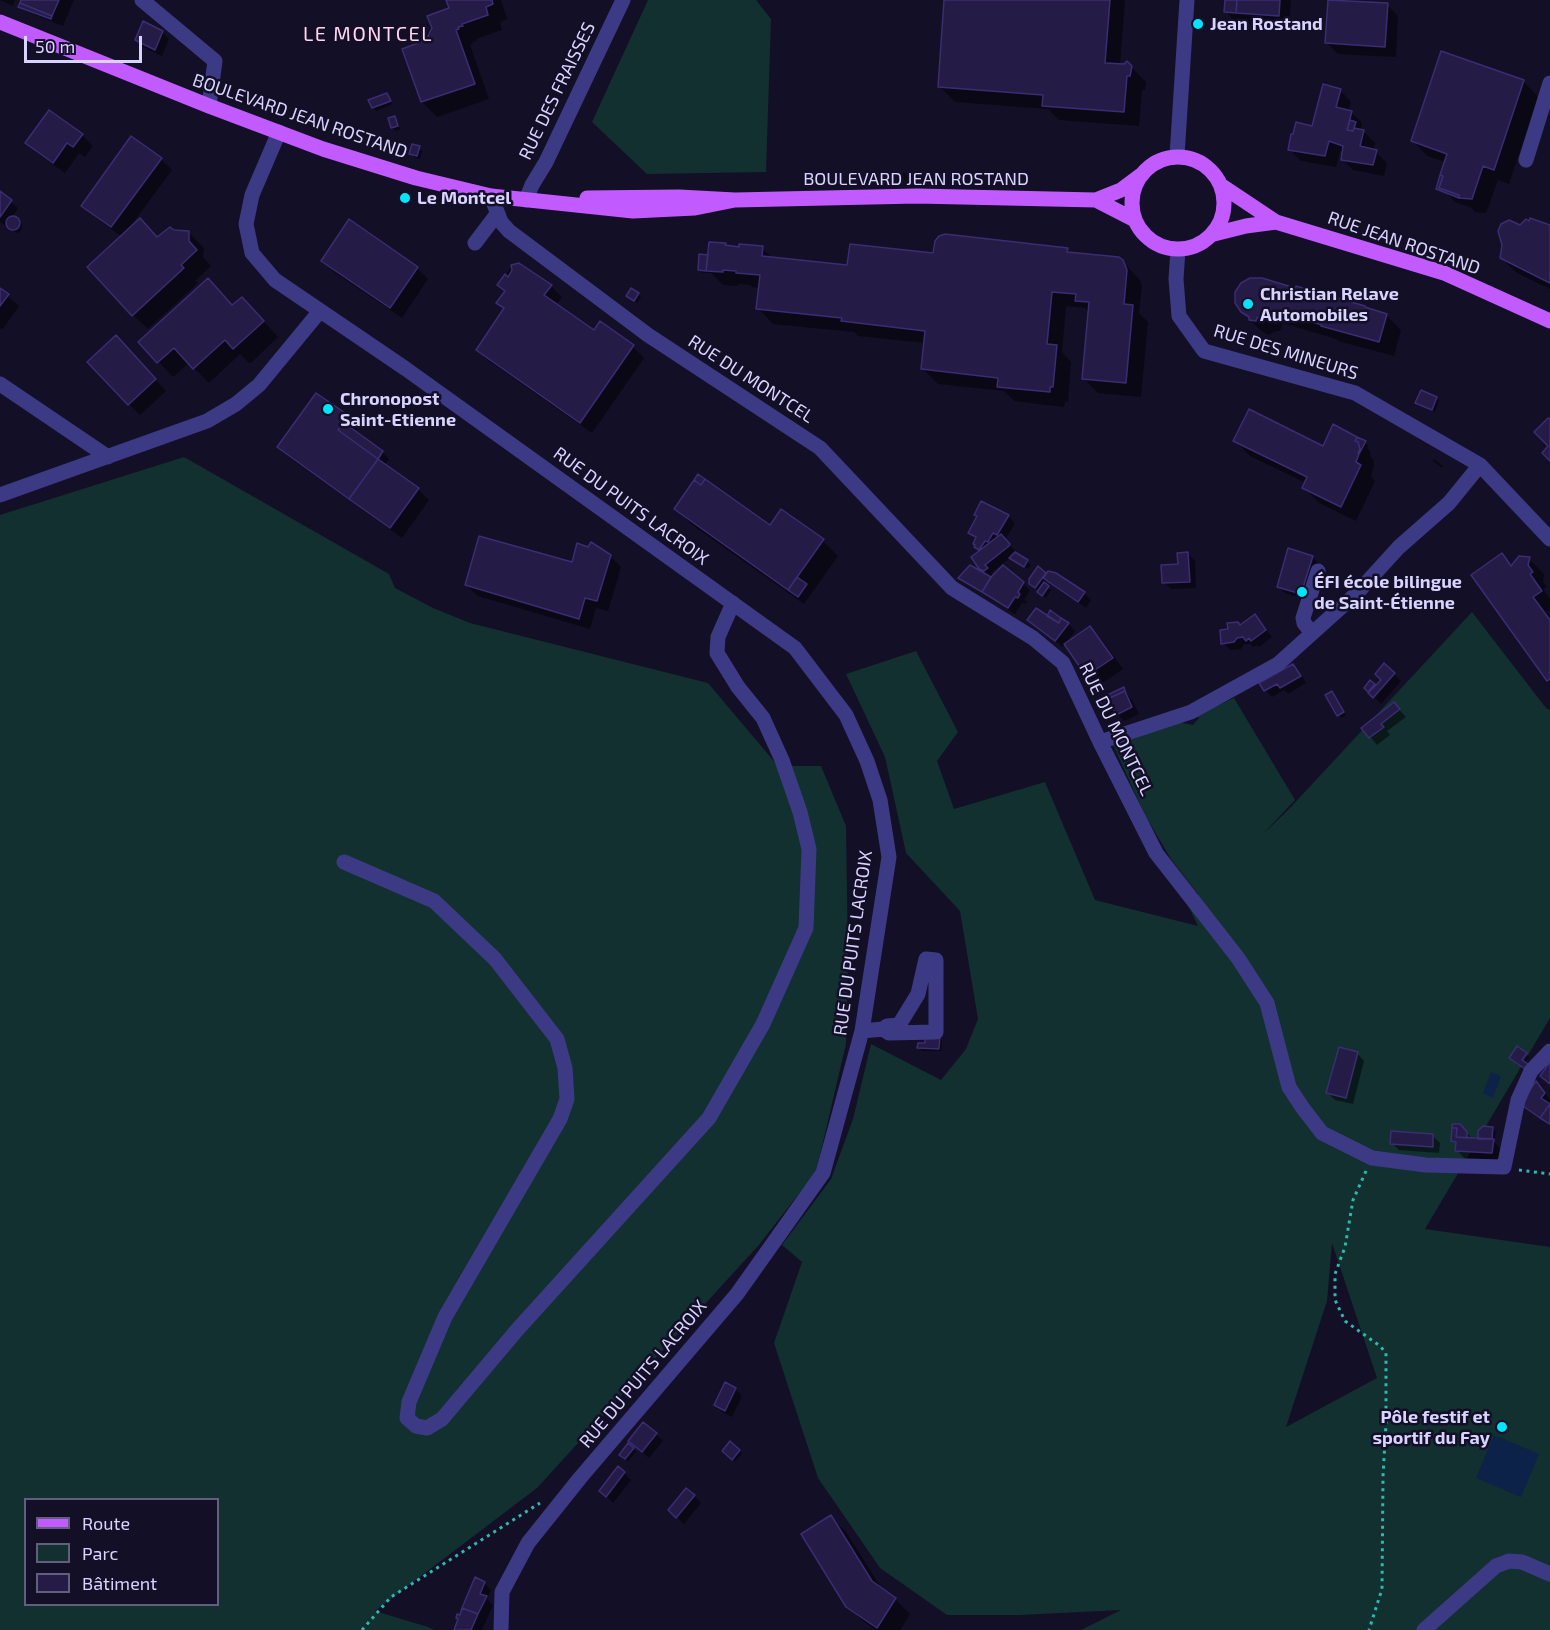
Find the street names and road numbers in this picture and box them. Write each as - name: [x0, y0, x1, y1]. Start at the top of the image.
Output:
- street label: RUE DES FRAISSES: [514, 19, 600, 163]
- street label: BOULEVARD JEAN ROSTAND: [190, 69, 410, 163]
- street label: BOULEVARD JEAN ROSTAND: [803, 168, 1029, 190]
- street label: RUE JEAN ROSTAND: [1325, 207, 1483, 279]
- street label: RUE DES MINEURS: [1211, 320, 1361, 384]
- street label: RUE DU MONTCEL: [684, 330, 818, 428]
- street label: RUE DU PUITS LACROIX: [549, 442, 713, 570]
- street label: RUE DU MONTCEL: [1074, 659, 1158, 799]
- street label: RUE DU PUITS LACROIX: [829, 849, 877, 1037]
- street label: RUE DU PUITS LACROIX: [575, 1296, 711, 1452]

